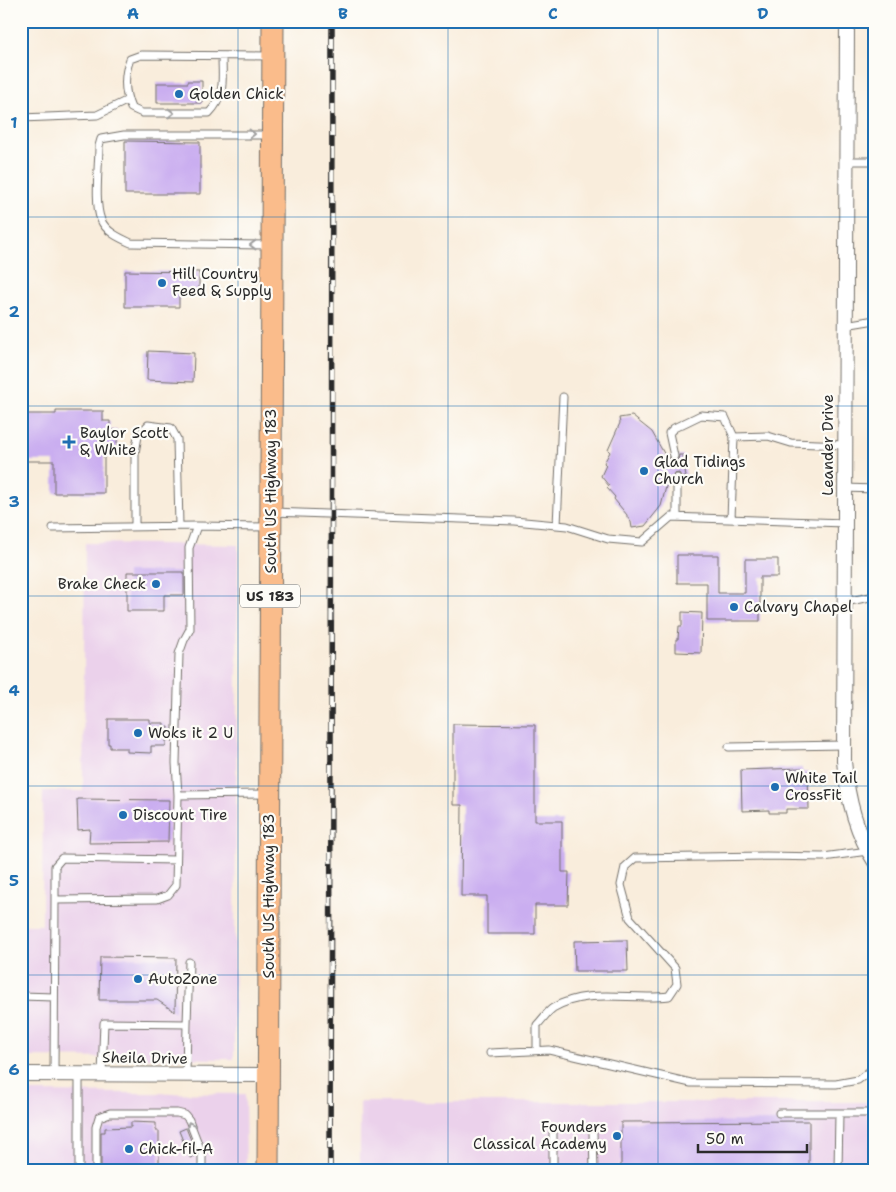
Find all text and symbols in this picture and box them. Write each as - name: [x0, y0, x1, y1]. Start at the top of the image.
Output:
- text: A: [127, 3, 139, 24]
- text: B: [338, 3, 348, 24]
- text: C: [548, 3, 558, 24]
- text: D: [757, 3, 769, 24]
- place label: Golden Chick: [189, 84, 284, 104]
- marker: Golden Chick: [173, 88, 185, 100]
- one-way arrow: [167, 108, 175, 118]
- text: 1: [10, 112, 18, 133]
- one-way arrow: [249, 129, 257, 140]
- one-way arrow: [249, 240, 256, 250]
- place label: Hill Country Feed & Supply: [172, 264, 272, 301]
- marker: Hill Country Feed & Supply: [156, 277, 168, 289]
- text: 2: [8, 301, 20, 322]
- street label: Leander Drive: [818, 394, 838, 496]
- street label: South US Highway 183: [261, 409, 281, 573]
- place label: Baylor Scott & White: [80, 423, 169, 460]
- marker: Baylor Scott & White: [62, 435, 76, 449]
- place label: Glad Tidings Church: [654, 452, 746, 489]
- marker: Glad Tidings Church: [638, 465, 650, 477]
- text: 3: [8, 491, 20, 512]
- place label: Brake Check: [58, 574, 146, 594]
- marker: Brake Check: [150, 578, 162, 590]
- road number: US 183: [240, 584, 300, 608]
- place label: Calvary Chapel: [744, 597, 853, 617]
- marker: Calvary Chapel: [728, 601, 740, 613]
- text: 4: [8, 680, 20, 701]
- place label: Woks it 2 U: [148, 723, 233, 743]
- marker: Woks it 2 U: [132, 727, 144, 739]
- place label: White Tail CrossFit: [785, 768, 858, 805]
- marker: White Tail CrossFit: [769, 781, 781, 793]
- place label: Discount Tire: [133, 805, 227, 825]
- marker: Discount Tire: [117, 809, 129, 821]
- street label: South US Highway 183: [259, 814, 279, 978]
- text: 5: [9, 870, 19, 891]
- place label: AutoZone: [148, 969, 218, 989]
- marker: AutoZone: [132, 973, 144, 985]
- street label: Sheila Drive: [102, 1047, 188, 1069]
- text: 6: [8, 1059, 20, 1080]
- place label: Founders Classical Academy: [473, 1117, 607, 1154]
- one-way arrow: [186, 1121, 196, 1130]
- scale bar: [698, 1122, 807, 1154]
- text: 50 m: [706, 1129, 744, 1149]
- marker: Founders Classical Academy: [611, 1130, 623, 1142]
- place label: Chick-fil-A: [139, 1139, 213, 1159]
- marker: Chick-fil-A: [123, 1143, 135, 1155]

